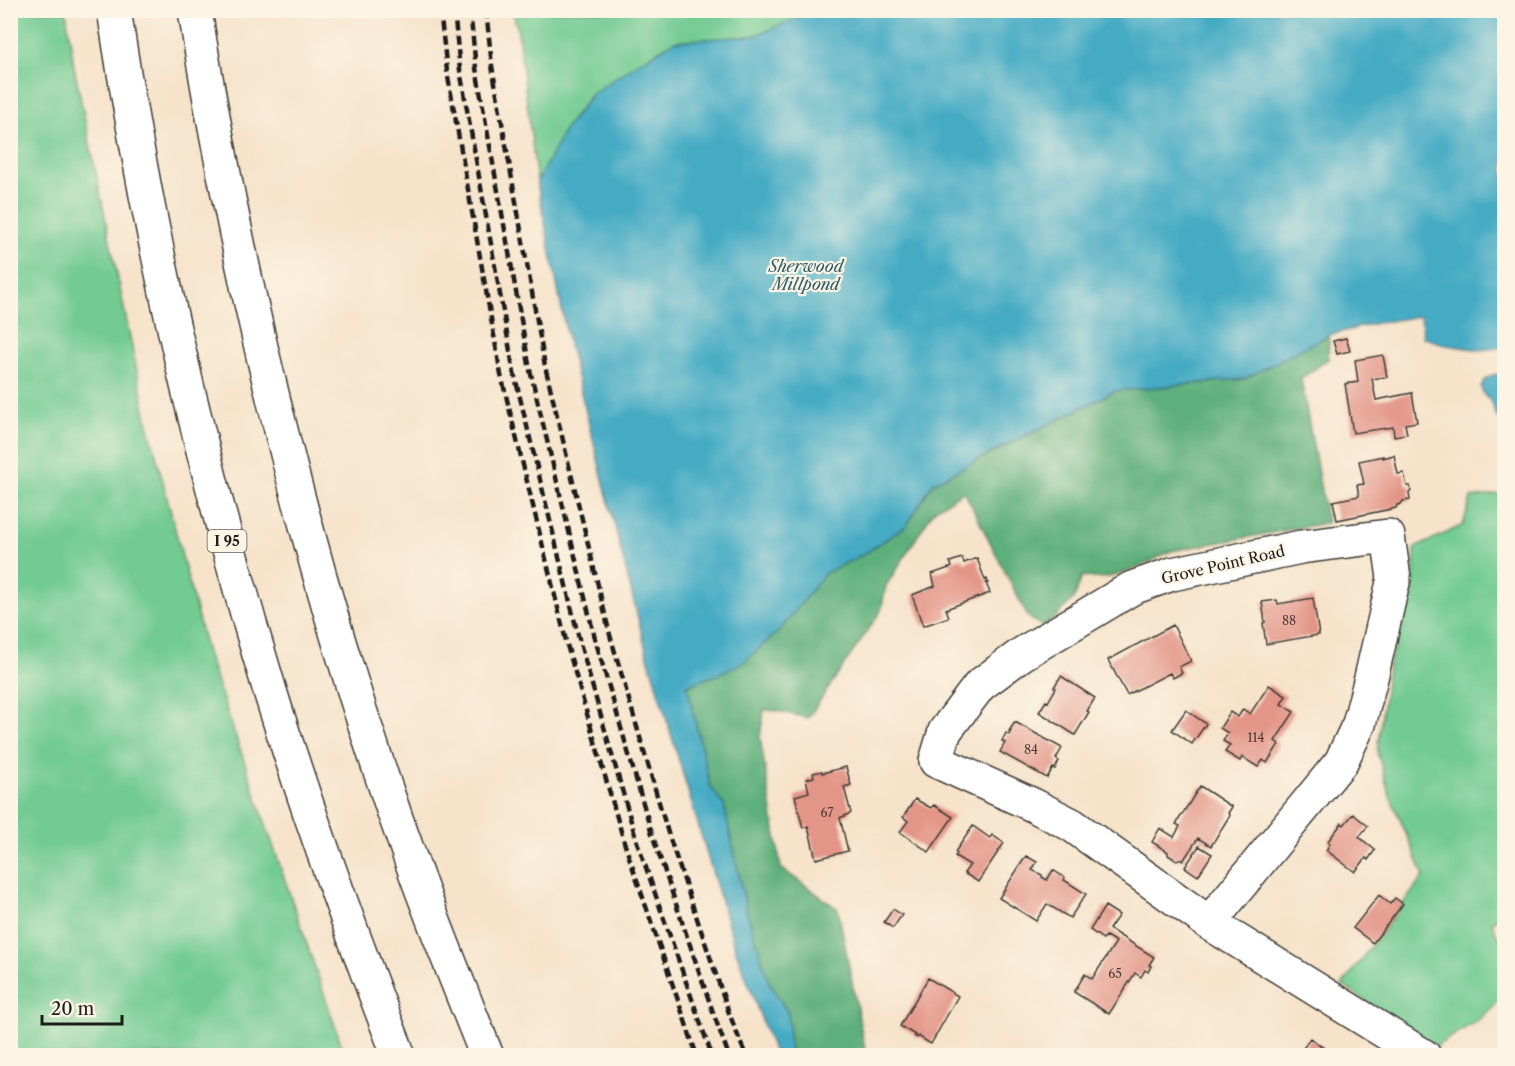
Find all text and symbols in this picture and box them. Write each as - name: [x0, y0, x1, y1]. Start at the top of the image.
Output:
- water label: Sherwood Millpond: [768, 256, 845, 294]
- road number: I 95: [208, 530, 246, 552]
- street label: Grove Point Road: [1159, 541, 1286, 588]
- house number: 88: [1282, 613, 1296, 628]
- house number: 114: [1247, 730, 1265, 745]
- house number: 84: [1024, 742, 1038, 757]
- house number: 67: [821, 805, 833, 820]
- house number: 65: [1108, 966, 1122, 981]
- scale bar: [42, 988, 122, 1026]
- text: 20 m: [51, 998, 95, 1020]

